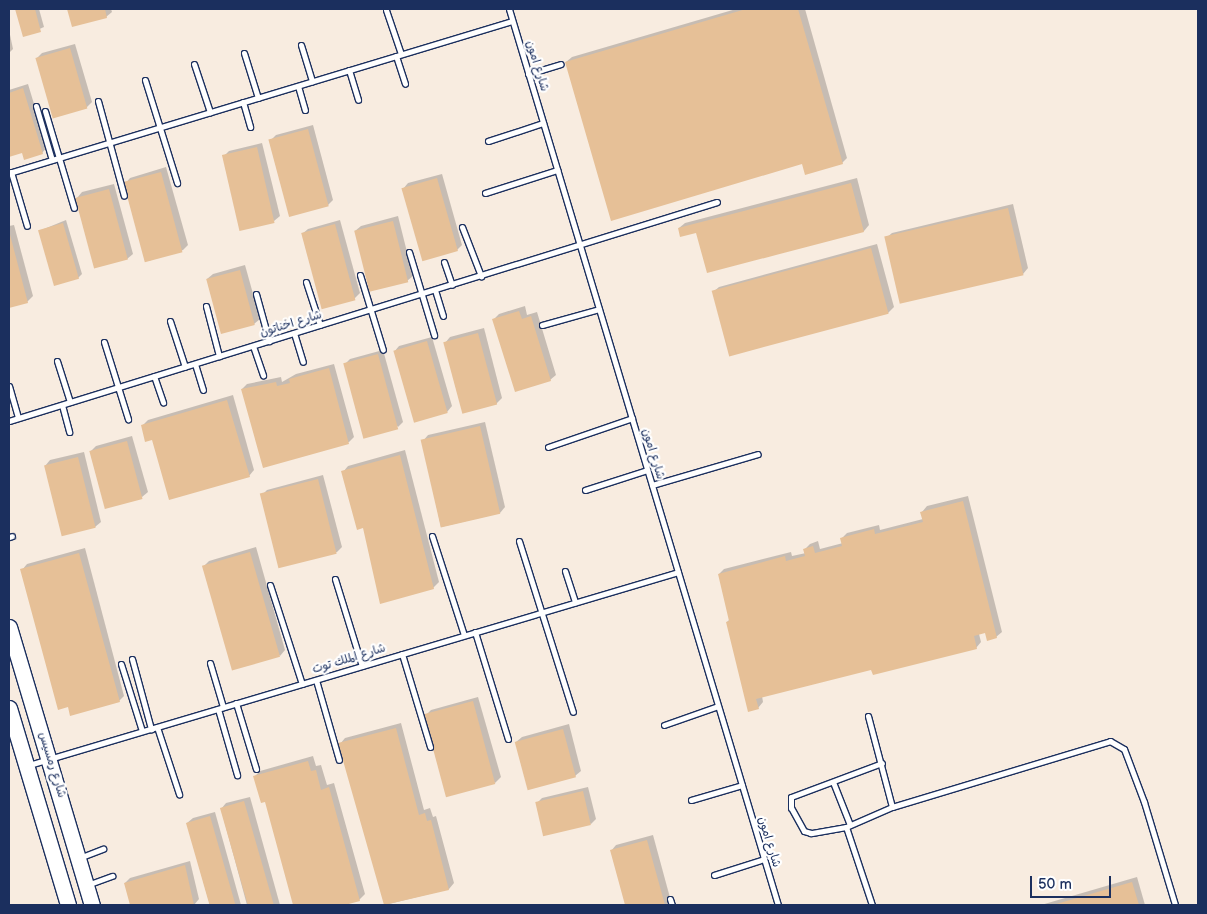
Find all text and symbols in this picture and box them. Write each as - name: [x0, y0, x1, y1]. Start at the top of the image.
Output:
- street label: شارع امون: [522, 39, 552, 93]
- street label: شارع اخناتون: [258, 308, 324, 340]
- street label: شارع امون: [638, 427, 668, 481]
- street label: شارع الملك توت: [311, 641, 387, 677]
- street label: شارع رمسيس: [35, 730, 69, 800]
- street label: شارع امون: [754, 815, 784, 869]
- scale bar: [1032, 866, 1113, 898]
- text: 50 m: [1038, 875, 1072, 894]

